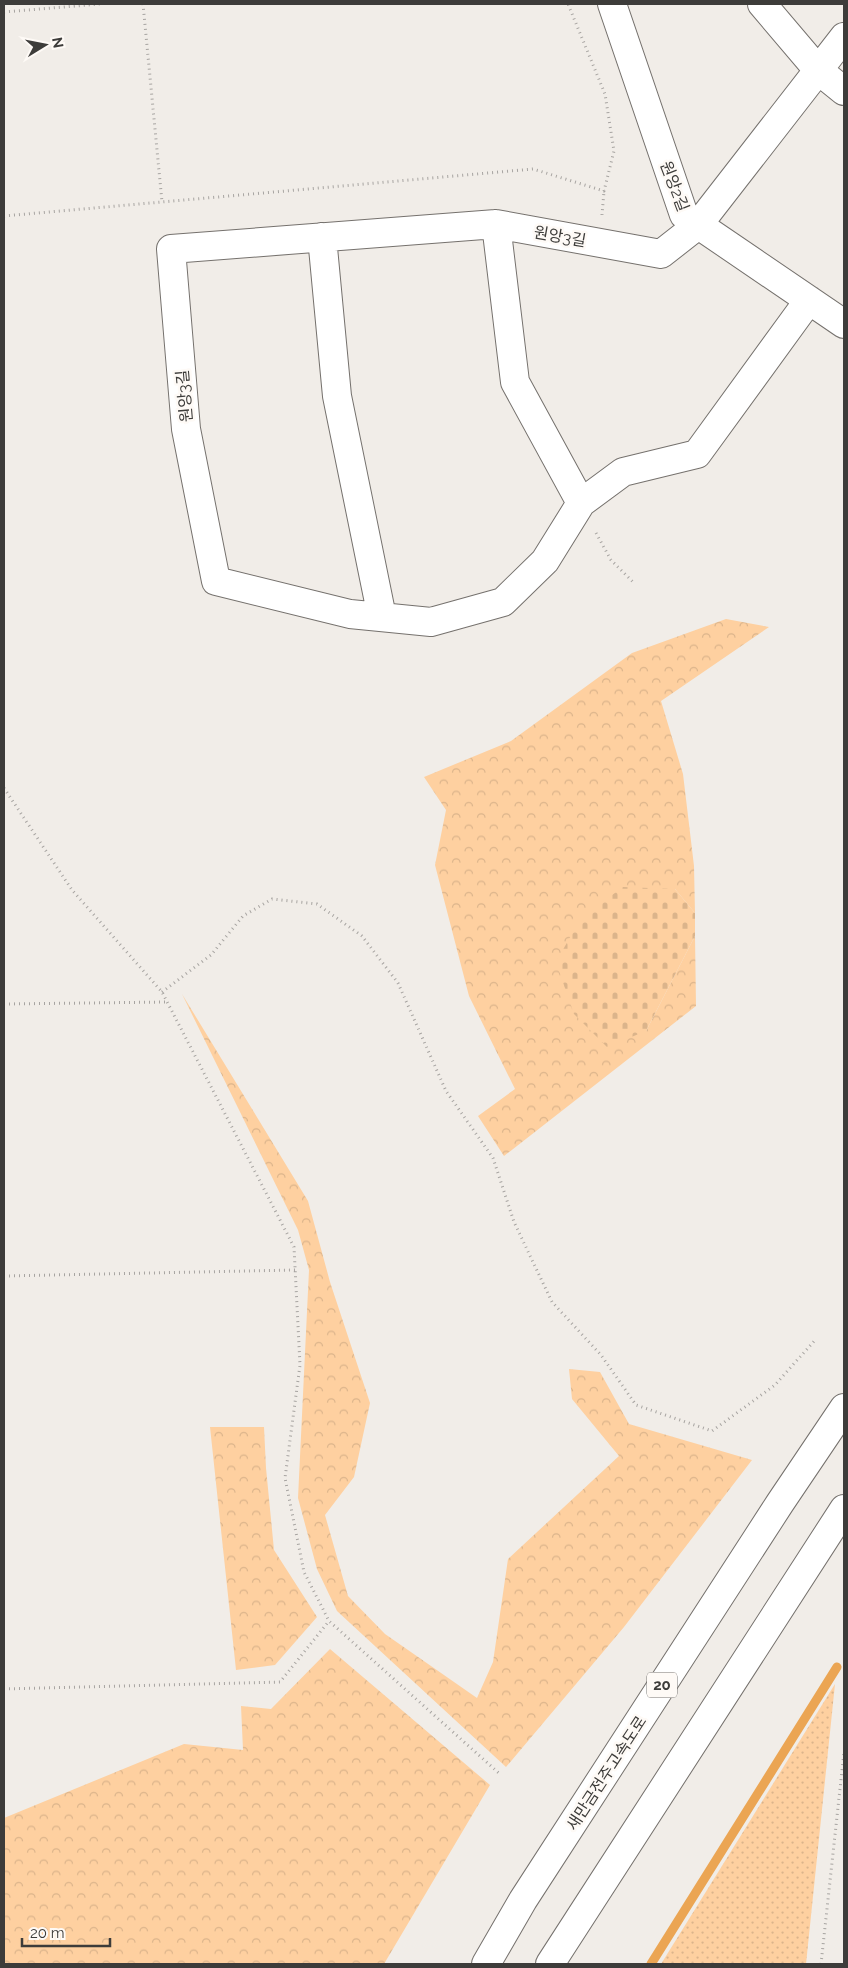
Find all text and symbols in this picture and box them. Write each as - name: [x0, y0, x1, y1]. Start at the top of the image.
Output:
- north arrow: [20, 20, 70, 70]
- text: N: [49, 36, 67, 49]
- street label: 원앙2길: [656, 158, 693, 214]
- street label: 원앙3길: [532, 223, 588, 250]
- street label: 원앙3길: [173, 369, 196, 423]
- road number: 20: [647, 1672, 677, 1698]
- street label: 새만금전주고속도로: [562, 1712, 651, 1834]
- scale bar: [22, 1916, 110, 1948]
- text: 20 m: [30, 1924, 65, 1942]

